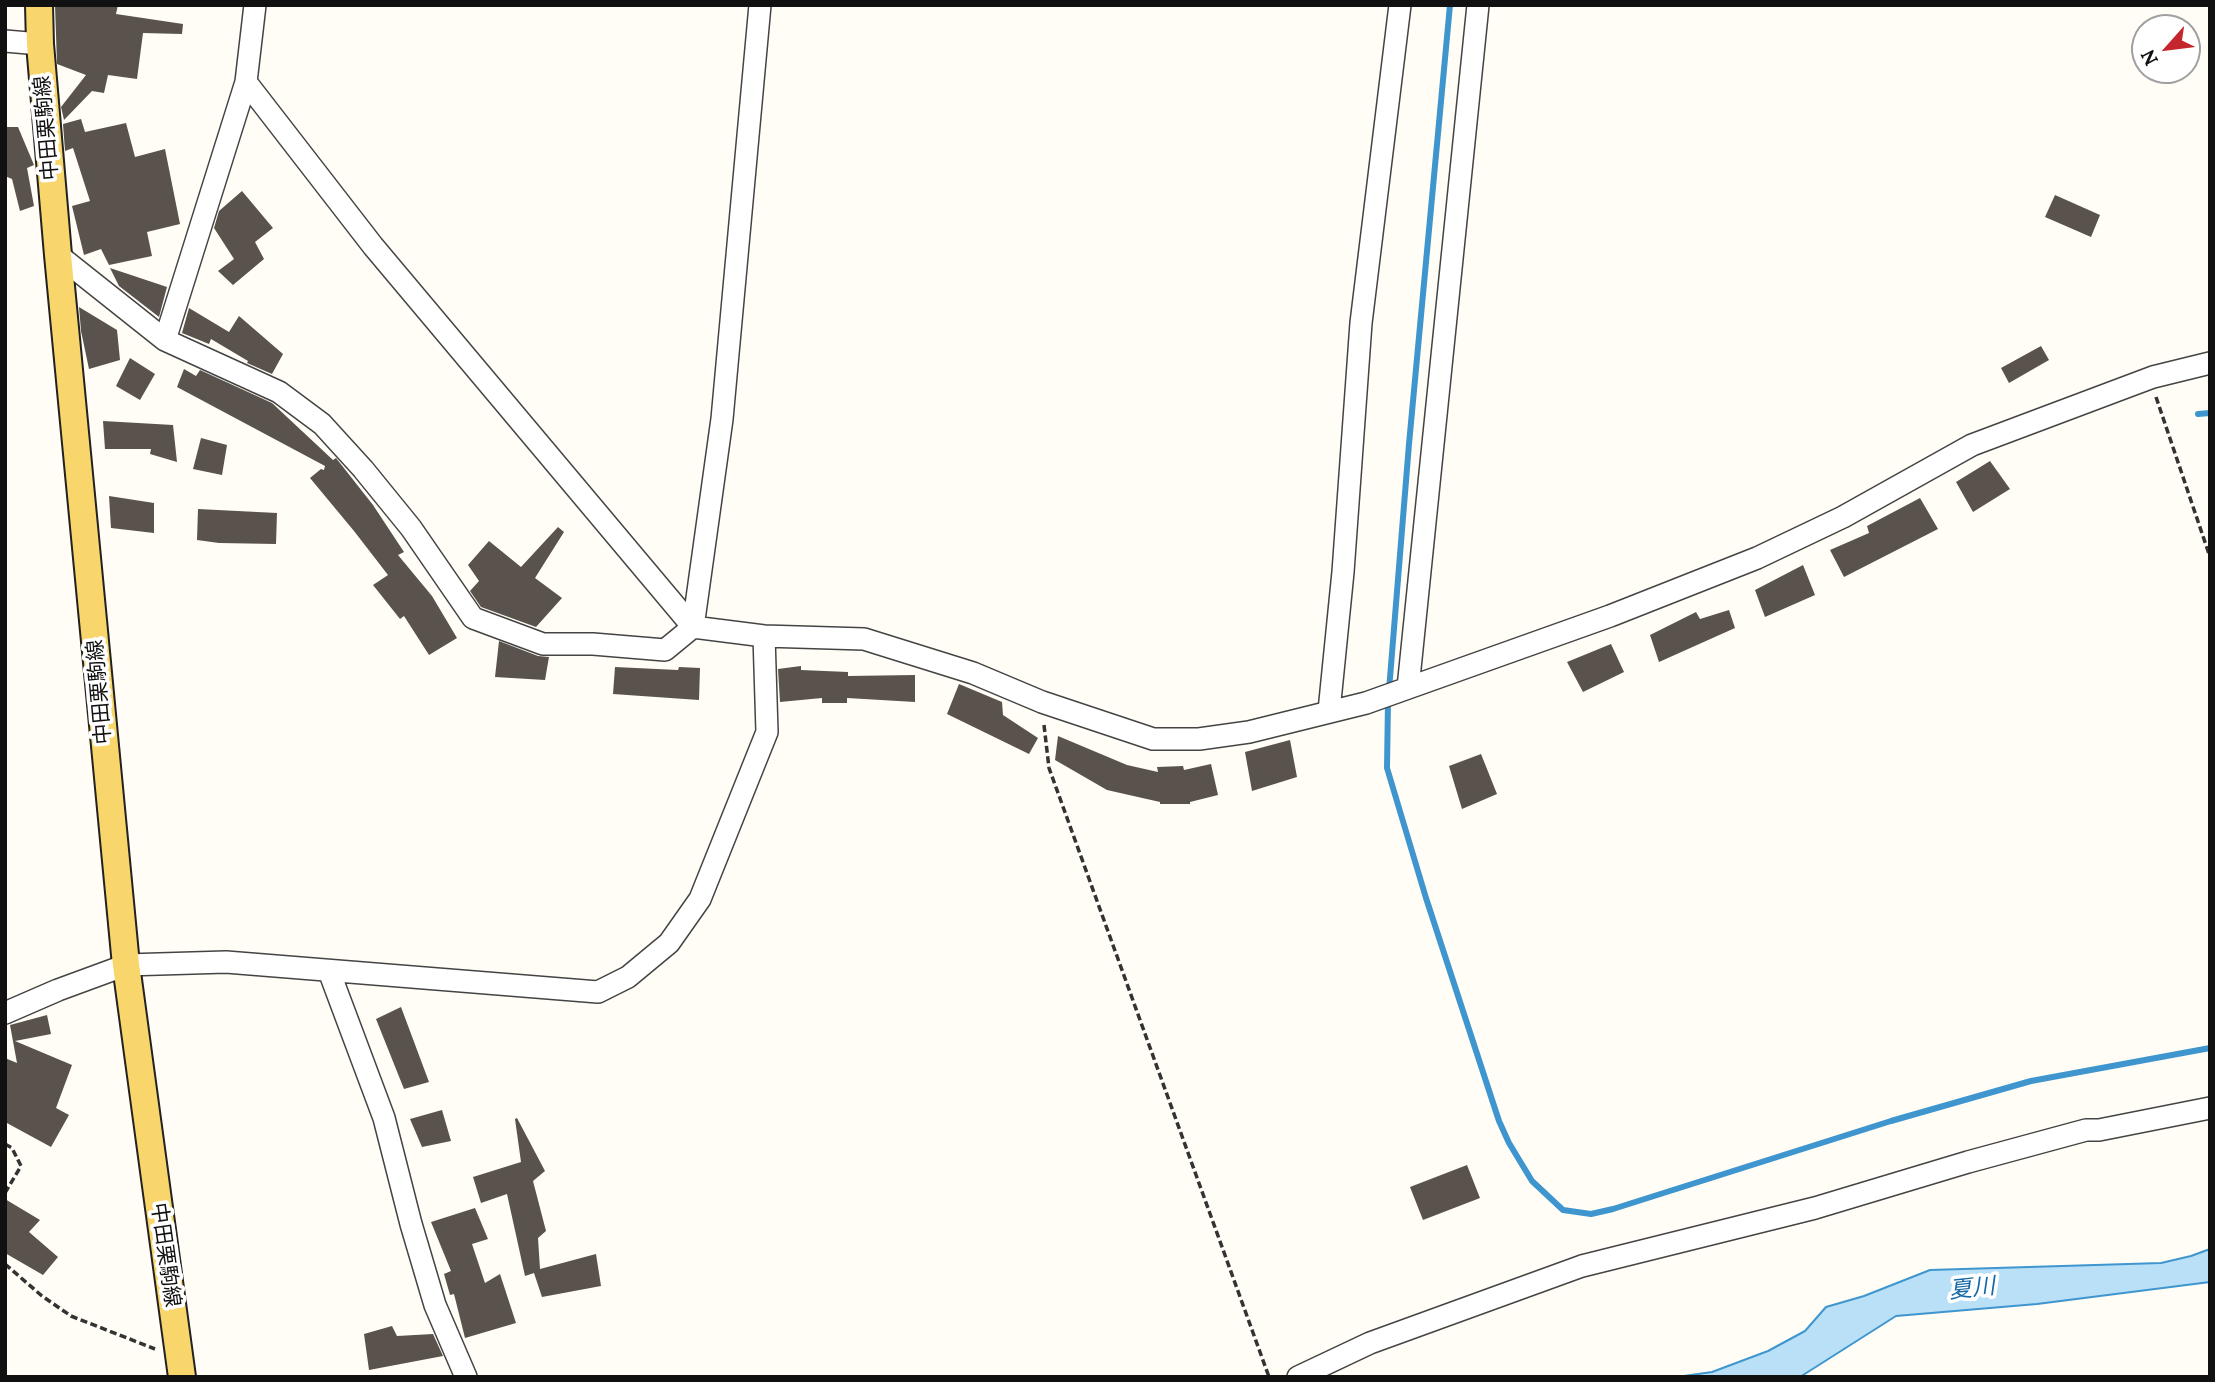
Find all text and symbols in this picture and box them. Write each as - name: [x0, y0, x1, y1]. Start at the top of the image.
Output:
- north arrow: [2131, 14, 2201, 84]
- text: N: [2135, 46, 2163, 70]
- street label: 中田栗駒線: [30, 75, 64, 181]
- street label: 中田栗駒線: [83, 639, 117, 745]
- street label: 中田栗駒線: [145, 1201, 185, 1309]
- water label: 夏川: [1948, 1273, 1996, 1305]

